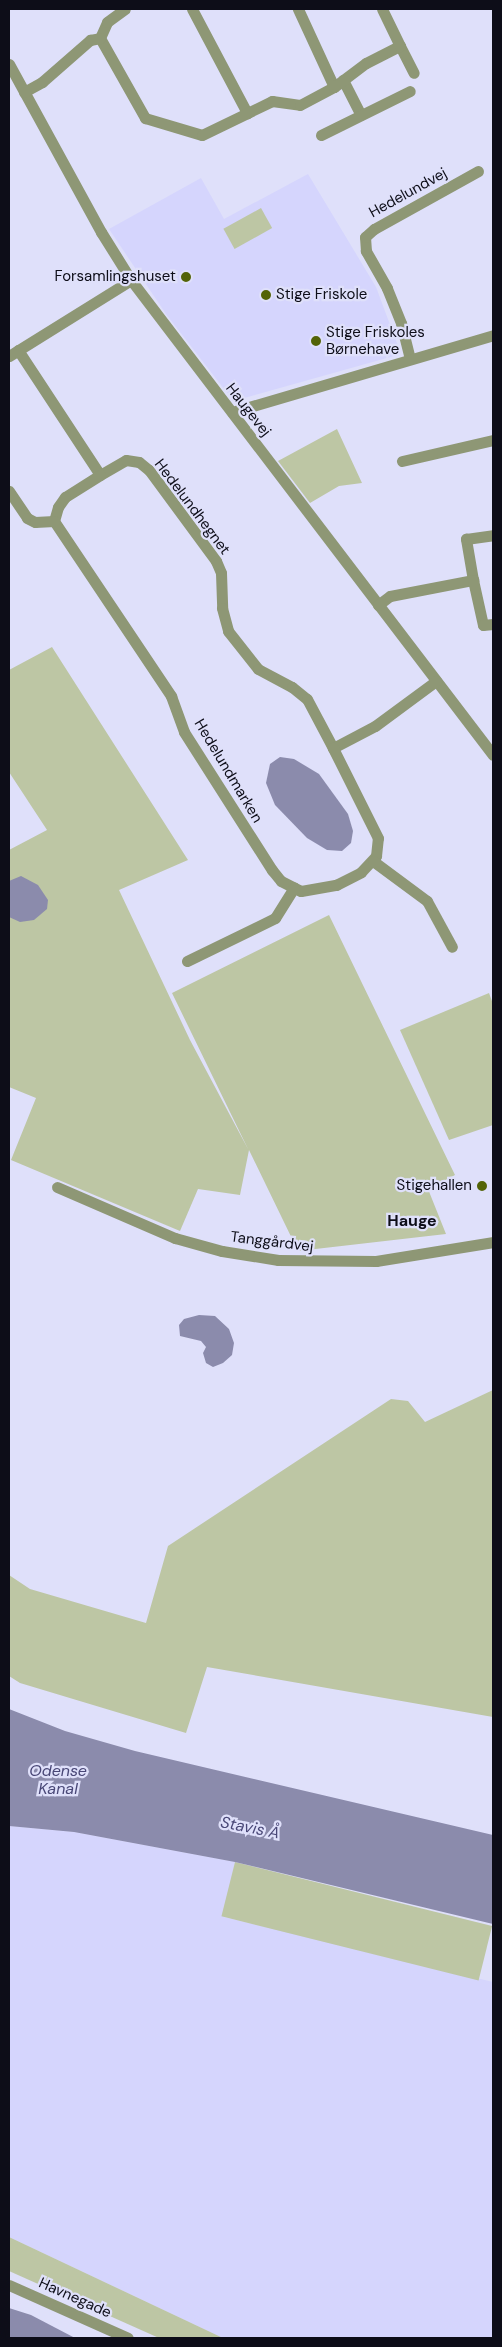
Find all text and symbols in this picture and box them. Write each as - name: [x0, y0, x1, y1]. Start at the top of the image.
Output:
- street label: Hedelundvej: [366, 164, 450, 222]
- place label: Forsamlingshuset: [54, 268, 176, 286]
- marker: Forsamlingshuset: [180, 271, 192, 283]
- place label: Stige Friskole: [276, 286, 367, 304]
- marker: Stige Friskole: [260, 289, 272, 301]
- place label: Stige Friskoles Børnehave: [326, 323, 425, 358]
- marker: Stige Friskoles Børnehave: [310, 335, 322, 347]
- street label: Haugevej: [222, 380, 274, 440]
- street label: Hedelundhegnet: [150, 456, 234, 558]
- street label: Hedelundmarken: [190, 716, 266, 826]
- place label: Stigehallen: [397, 1177, 472, 1195]
- marker: Stigehallen: [476, 1180, 488, 1192]
- district label: Hauge: [387, 1211, 437, 1231]
- street label: Tanggårdvej: [230, 1228, 314, 1256]
- water label: Odense Kanal: [29, 1761, 87, 1799]
- water label: Stavis Å: [219, 1813, 281, 1843]
- street label: Havnegade: [36, 2274, 114, 2322]

